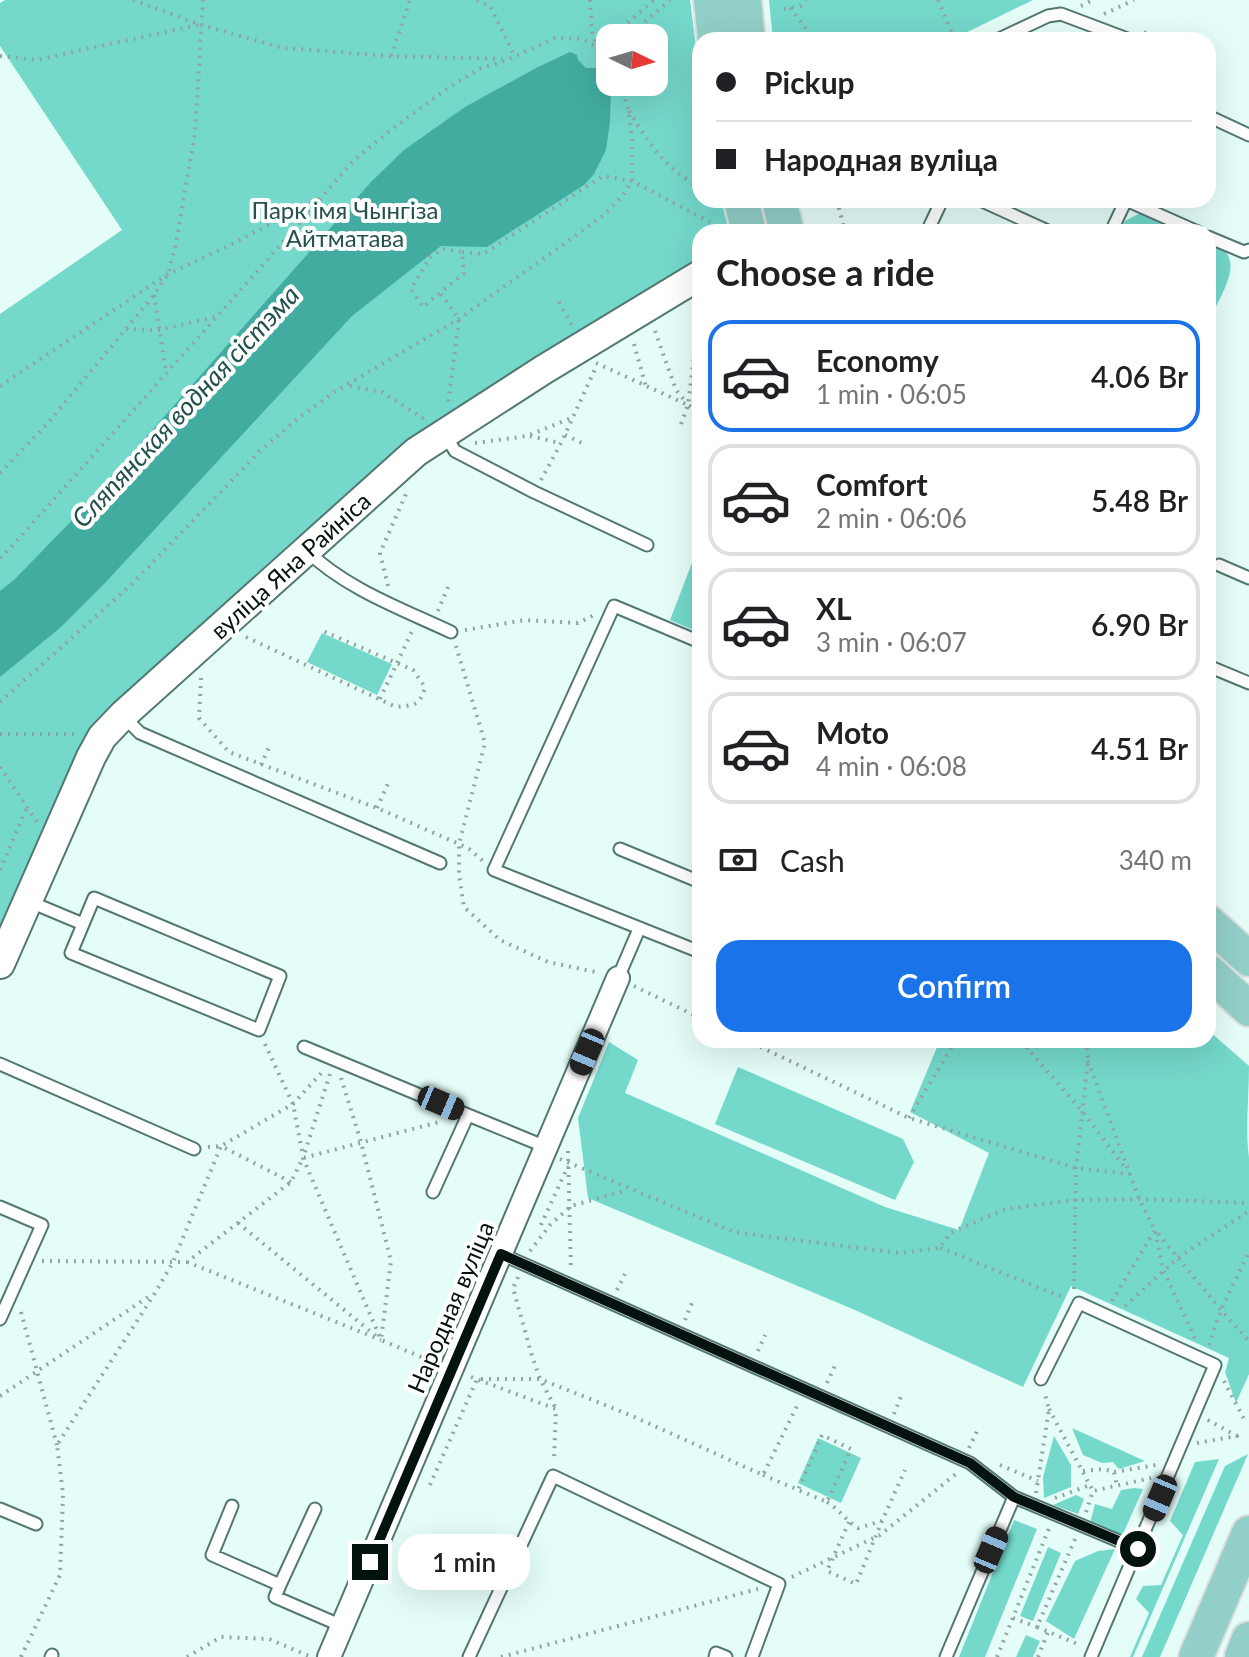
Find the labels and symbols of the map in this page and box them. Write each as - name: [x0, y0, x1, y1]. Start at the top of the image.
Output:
- north arrow: [596, 24, 668, 96]
- park label: Парк імя Чынгіза Айтматава: [252, 195, 438, 252]
- water label: Сляпянская водная сістэма: [65, 278, 305, 534]
- street label: вуліца Яна Райніса: [204, 486, 376, 644]
- car: [567, 1025, 607, 1079]
- car: [414, 1083, 468, 1123]
- street label: Народная вуліца: [401, 1217, 499, 1397]
- car: [1140, 1471, 1180, 1525]
- car: [971, 1523, 1011, 1577]
- route start: [1120, 1531, 1156, 1567]
- callout: 1 min: [398, 1534, 530, 1590]
- route end: [352, 1544, 388, 1580]

